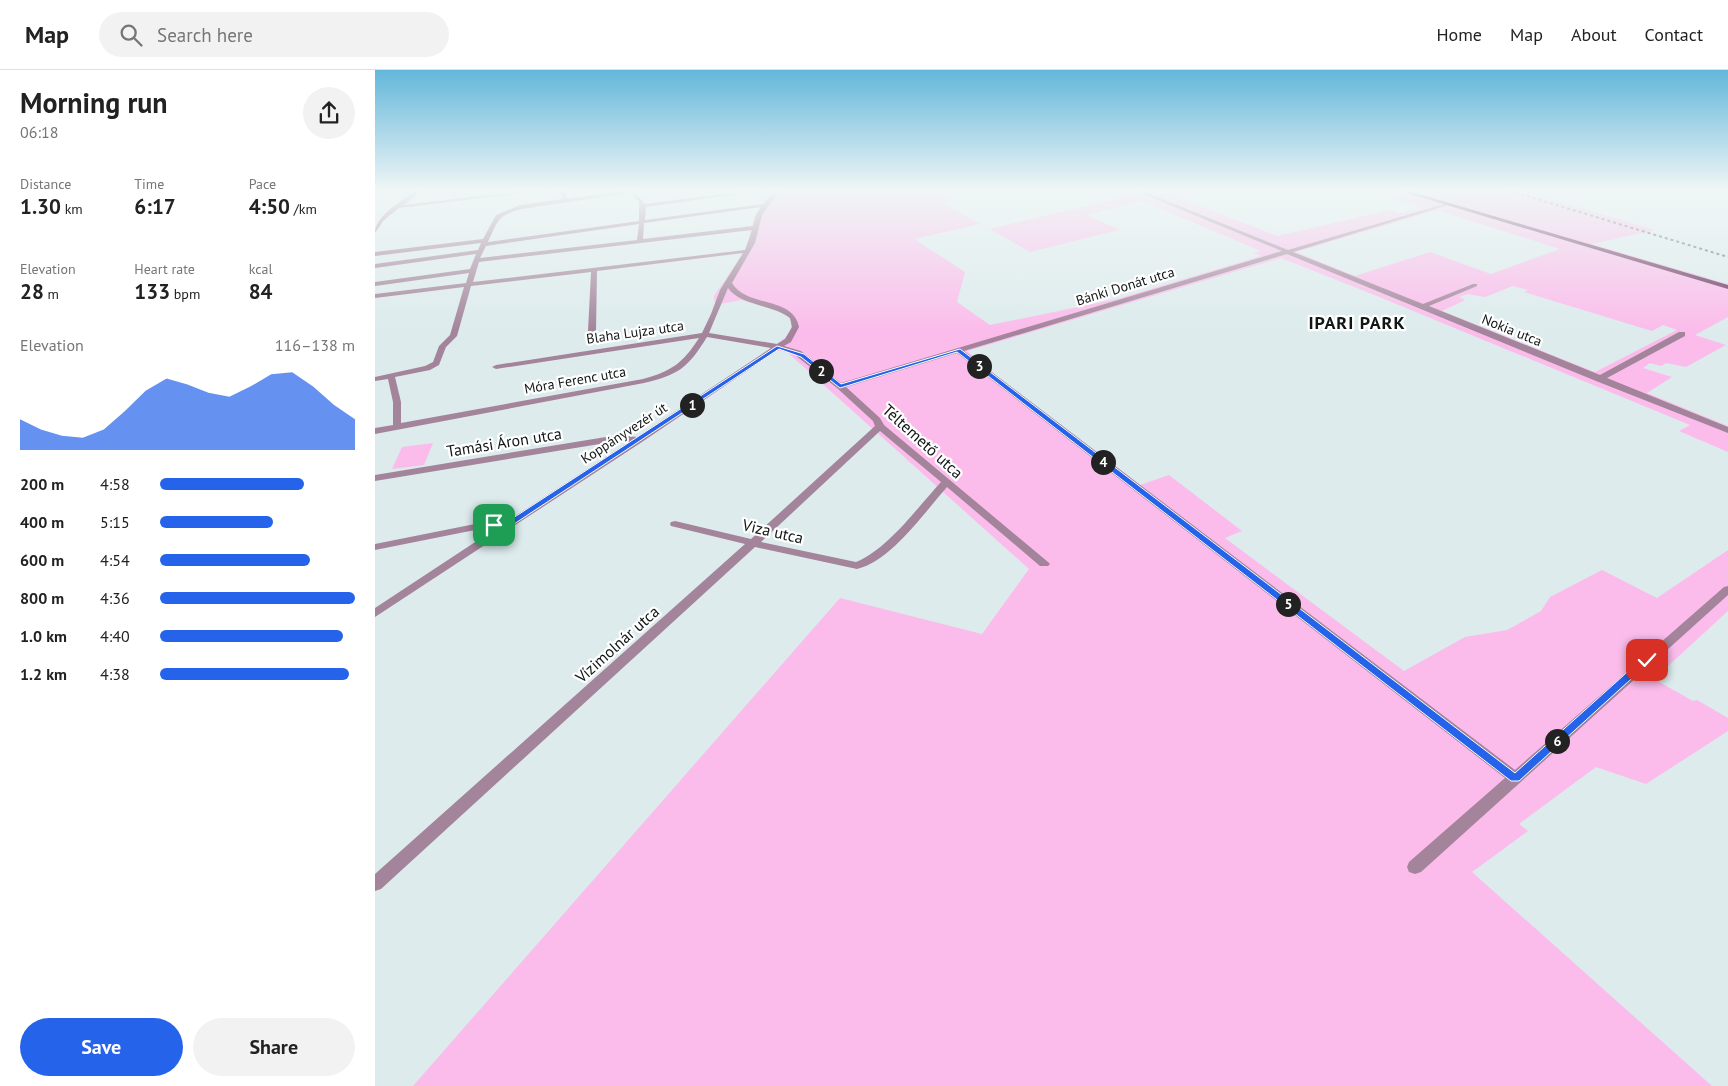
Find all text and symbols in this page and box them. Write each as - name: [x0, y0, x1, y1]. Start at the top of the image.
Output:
- search box: [99, 12, 449, 57]
- text: Map: [25, 19, 69, 50]
- icon: search: [117, 21, 145, 49]
- text: Search here: [157, 23, 253, 47]
- text: Home: [1436, 23, 1482, 46]
- text: Map: [1510, 23, 1543, 46]
- text: About: [1571, 23, 1617, 46]
- text: Contact: [1645, 23, 1703, 46]
- text: Morning run: [20, 84, 168, 121]
- button: share: [303, 87, 355, 139]
- text: 06:18: [20, 122, 58, 142]
- text: Distance: [20, 175, 71, 193]
- text: Time: [134, 175, 164, 193]
- text: Pace: [249, 175, 276, 193]
- text: 1.30: [20, 193, 61, 220]
- text: 6:17: [134, 193, 176, 220]
- text: 4:50: [249, 193, 290, 220]
- text: km: [61, 200, 83, 218]
- text: /km: [290, 200, 317, 218]
- text: Elevation: [20, 260, 76, 278]
- text: Heart rate: [134, 260, 195, 278]
- text: kcal: [249, 260, 273, 278]
- street label: Bánki Donát utca: [1074, 262, 1177, 310]
- text: 28: [20, 278, 44, 305]
- text: 133: [134, 278, 170, 305]
- text: 84: [249, 278, 272, 305]
- text: m: [44, 285, 59, 303]
- text: bpm: [170, 285, 200, 303]
- street label: Nokia utca: [1479, 310, 1545, 350]
- district label: IPARI PARK: [1308, 311, 1406, 334]
- street label: Blaha Lujza utca: [585, 316, 685, 348]
- text: Elevation: [20, 335, 84, 355]
- text: 116–138 m: [275, 335, 355, 355]
- pin: 3: [967, 354, 991, 378]
- text: 3: [976, 357, 983, 375]
- pin: 2: [809, 358, 833, 384]
- street label: Móra Ferenc utca: [523, 362, 627, 398]
- text: 2: [818, 362, 825, 380]
- pin: 1: [679, 392, 705, 418]
- text: 1: [689, 396, 696, 414]
- street label: Koppányvezér út: [577, 398, 671, 468]
- street label: Téltemető utca: [879, 400, 967, 482]
- street label: Tamási Áron utca: [445, 423, 563, 461]
- pin: 4: [1091, 450, 1115, 474]
- text: 4: [1100, 453, 1107, 471]
- text: 200 m: [20, 474, 64, 494]
- text: 4:58: [100, 474, 130, 494]
- pin: [473, 504, 515, 546]
- icon: arrive: [480, 511, 508, 539]
- text: 400 m: [20, 512, 64, 532]
- text: 5:15: [100, 512, 130, 532]
- street label: Viza utca: [740, 514, 805, 548]
- text: 600 m: [20, 550, 64, 570]
- text: 4:54: [100, 550, 130, 570]
- text: 800 m: [20, 588, 64, 608]
- text: 4:36: [100, 588, 130, 608]
- pin: 5: [1275, 592, 1301, 616]
- text: 5: [1285, 595, 1292, 613]
- street label: Vízimolnár utca: [570, 601, 663, 687]
- text: 1.0 km: [20, 626, 67, 646]
- text: 4:40: [100, 626, 130, 646]
- pin: [1626, 639, 1668, 681]
- icon: check: [1633, 646, 1661, 674]
- text: 1.2 km: [20, 664, 67, 684]
- text: 4:38: [100, 664, 130, 684]
- pin: 6: [1545, 728, 1569, 754]
- text: 6: [1554, 732, 1561, 750]
- button: Save: [20, 1018, 183, 1076]
- button: Share: [193, 1018, 355, 1076]

